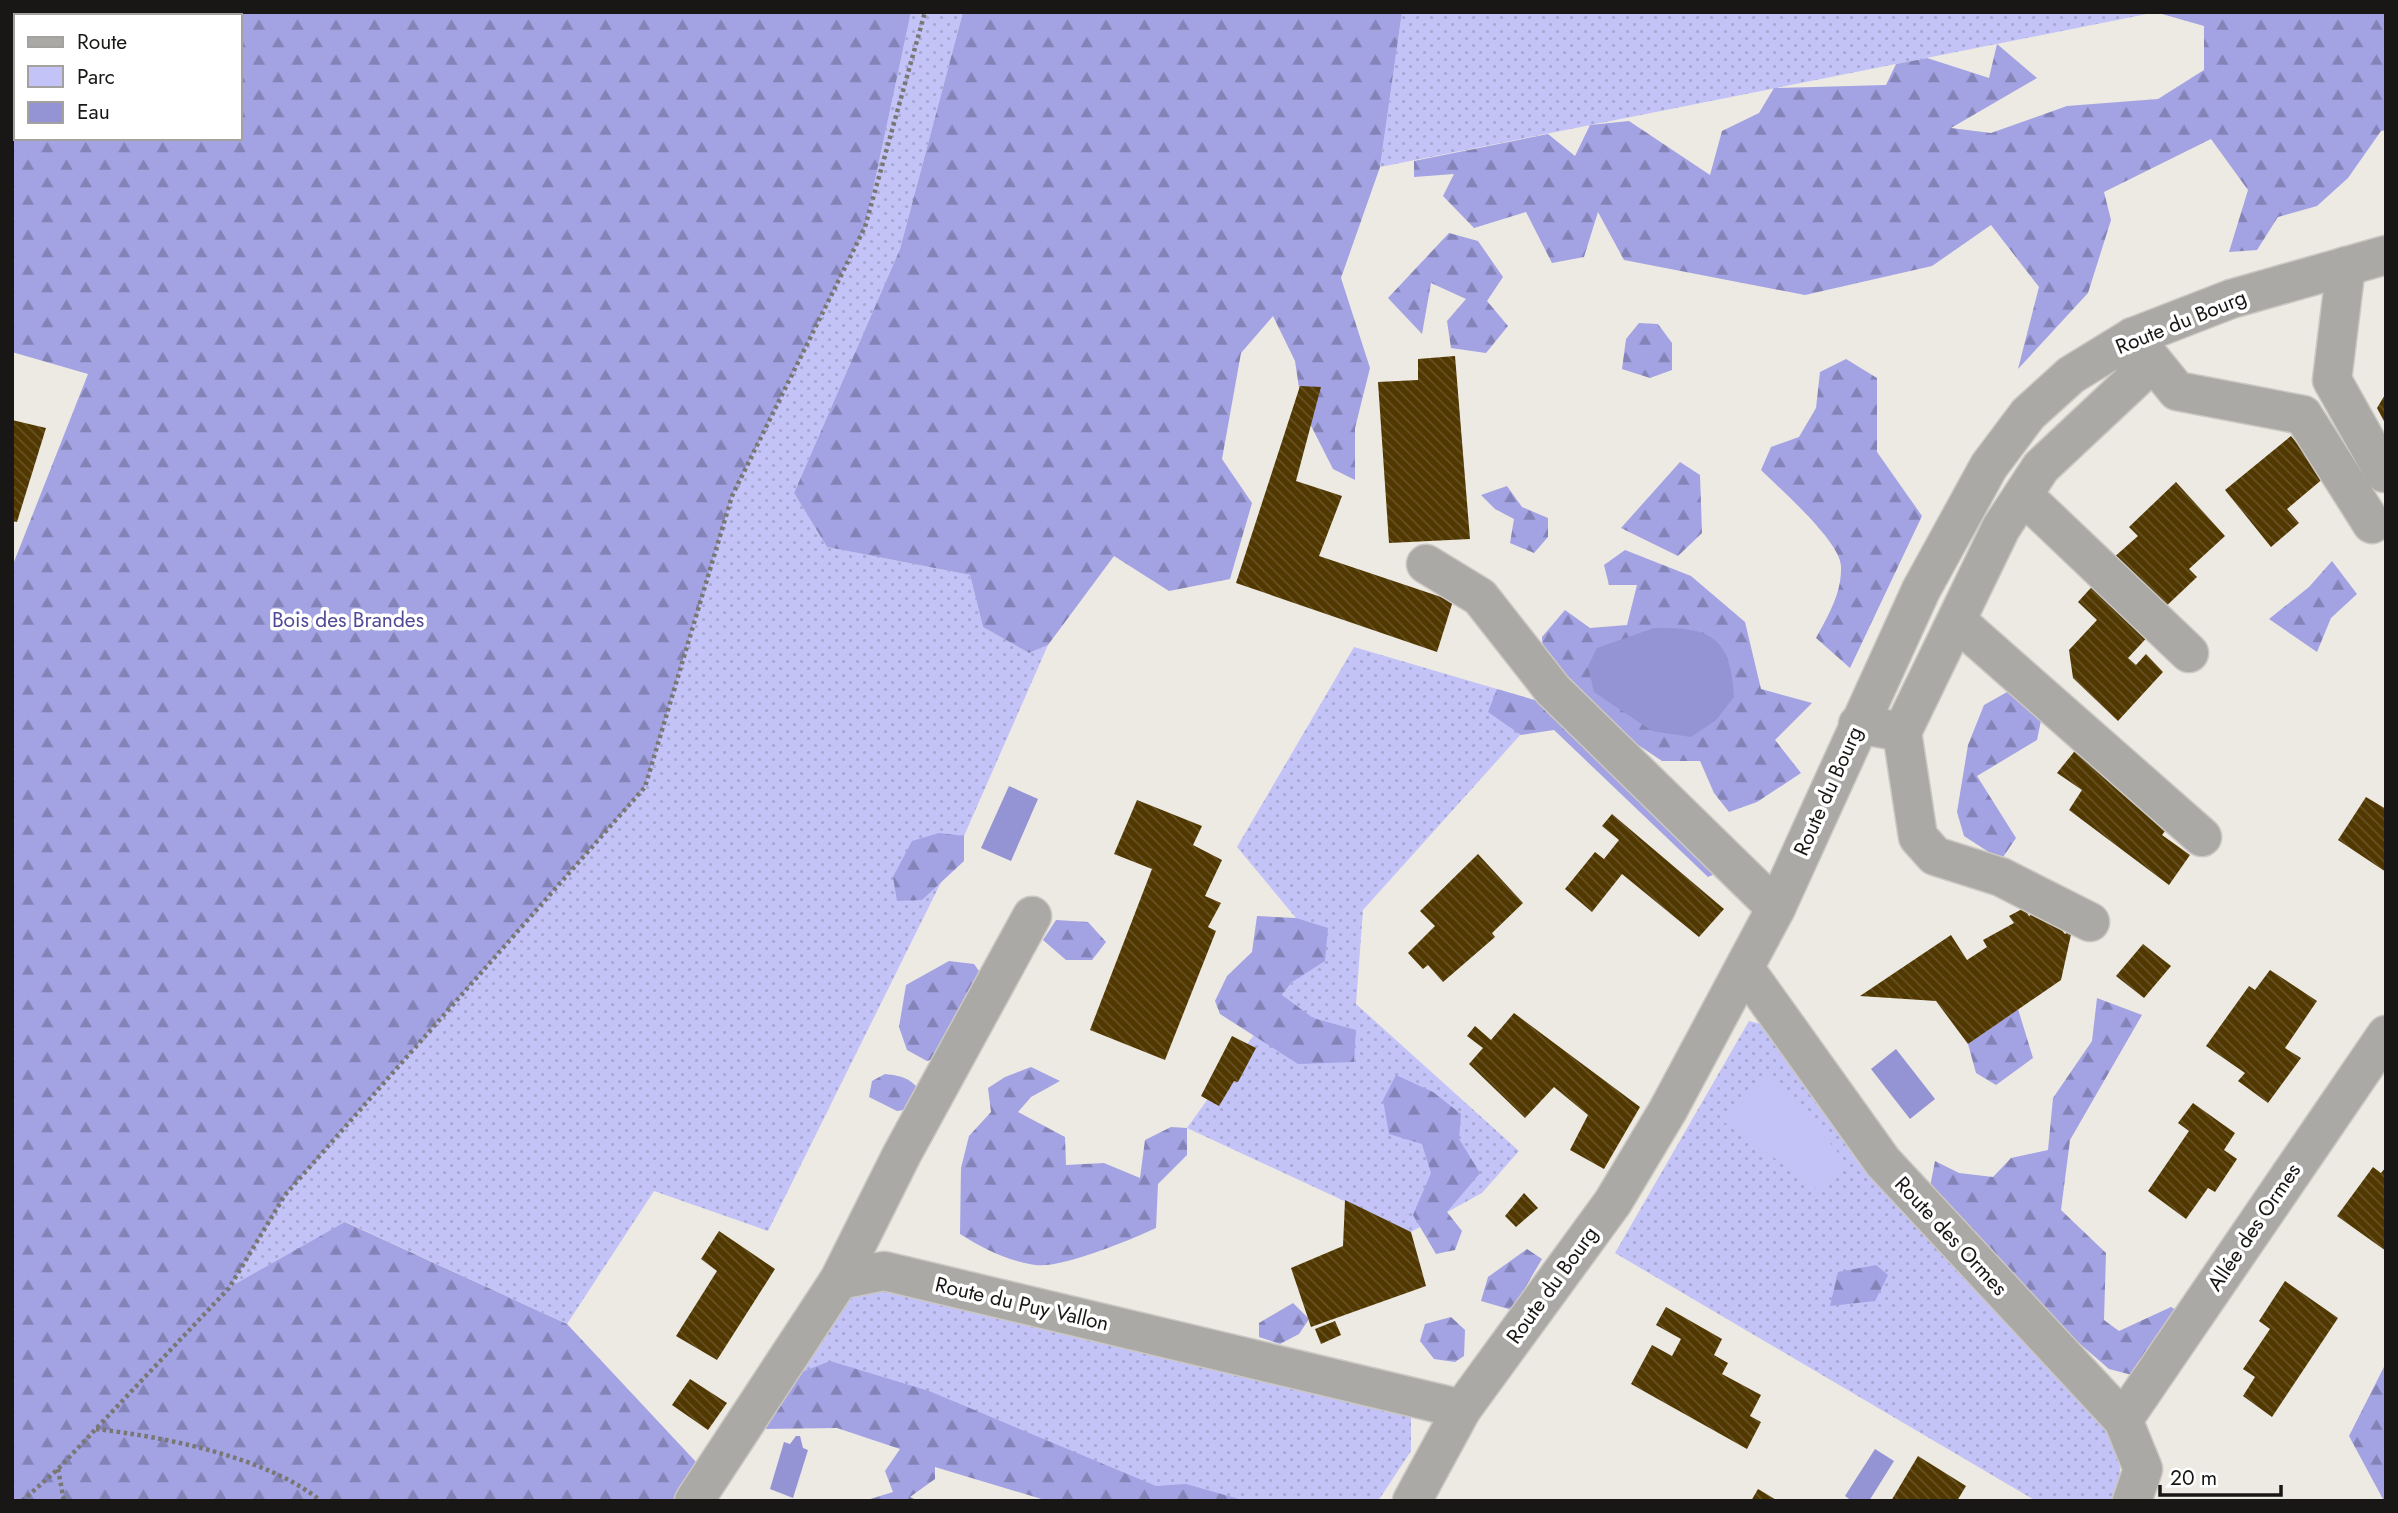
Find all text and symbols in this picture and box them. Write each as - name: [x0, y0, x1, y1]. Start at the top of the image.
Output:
- legend: [14, 14, 242, 140]
- text: Route: [77, 27, 127, 57]
- text: Parc: [77, 62, 115, 92]
- text: Eau: [77, 97, 110, 127]
- street label: Route du Bourg: [2111, 282, 2251, 362]
- park label: Bois des Brandes: [272, 605, 424, 635]
- street label: Route du Bourg: [1786, 722, 1870, 860]
- street label: Allée des Ormes: [2200, 1157, 2308, 1297]
- street label: Route des Ormes: [1888, 1170, 2014, 1302]
- street label: Route du Bourg: [1499, 1220, 1605, 1350]
- street label: Route du Puy Vallon: [932, 1269, 1112, 1339]
- scale bar: [2160, 1454, 2281, 1498]
- text: 20 m: [2170, 1463, 2217, 1493]

